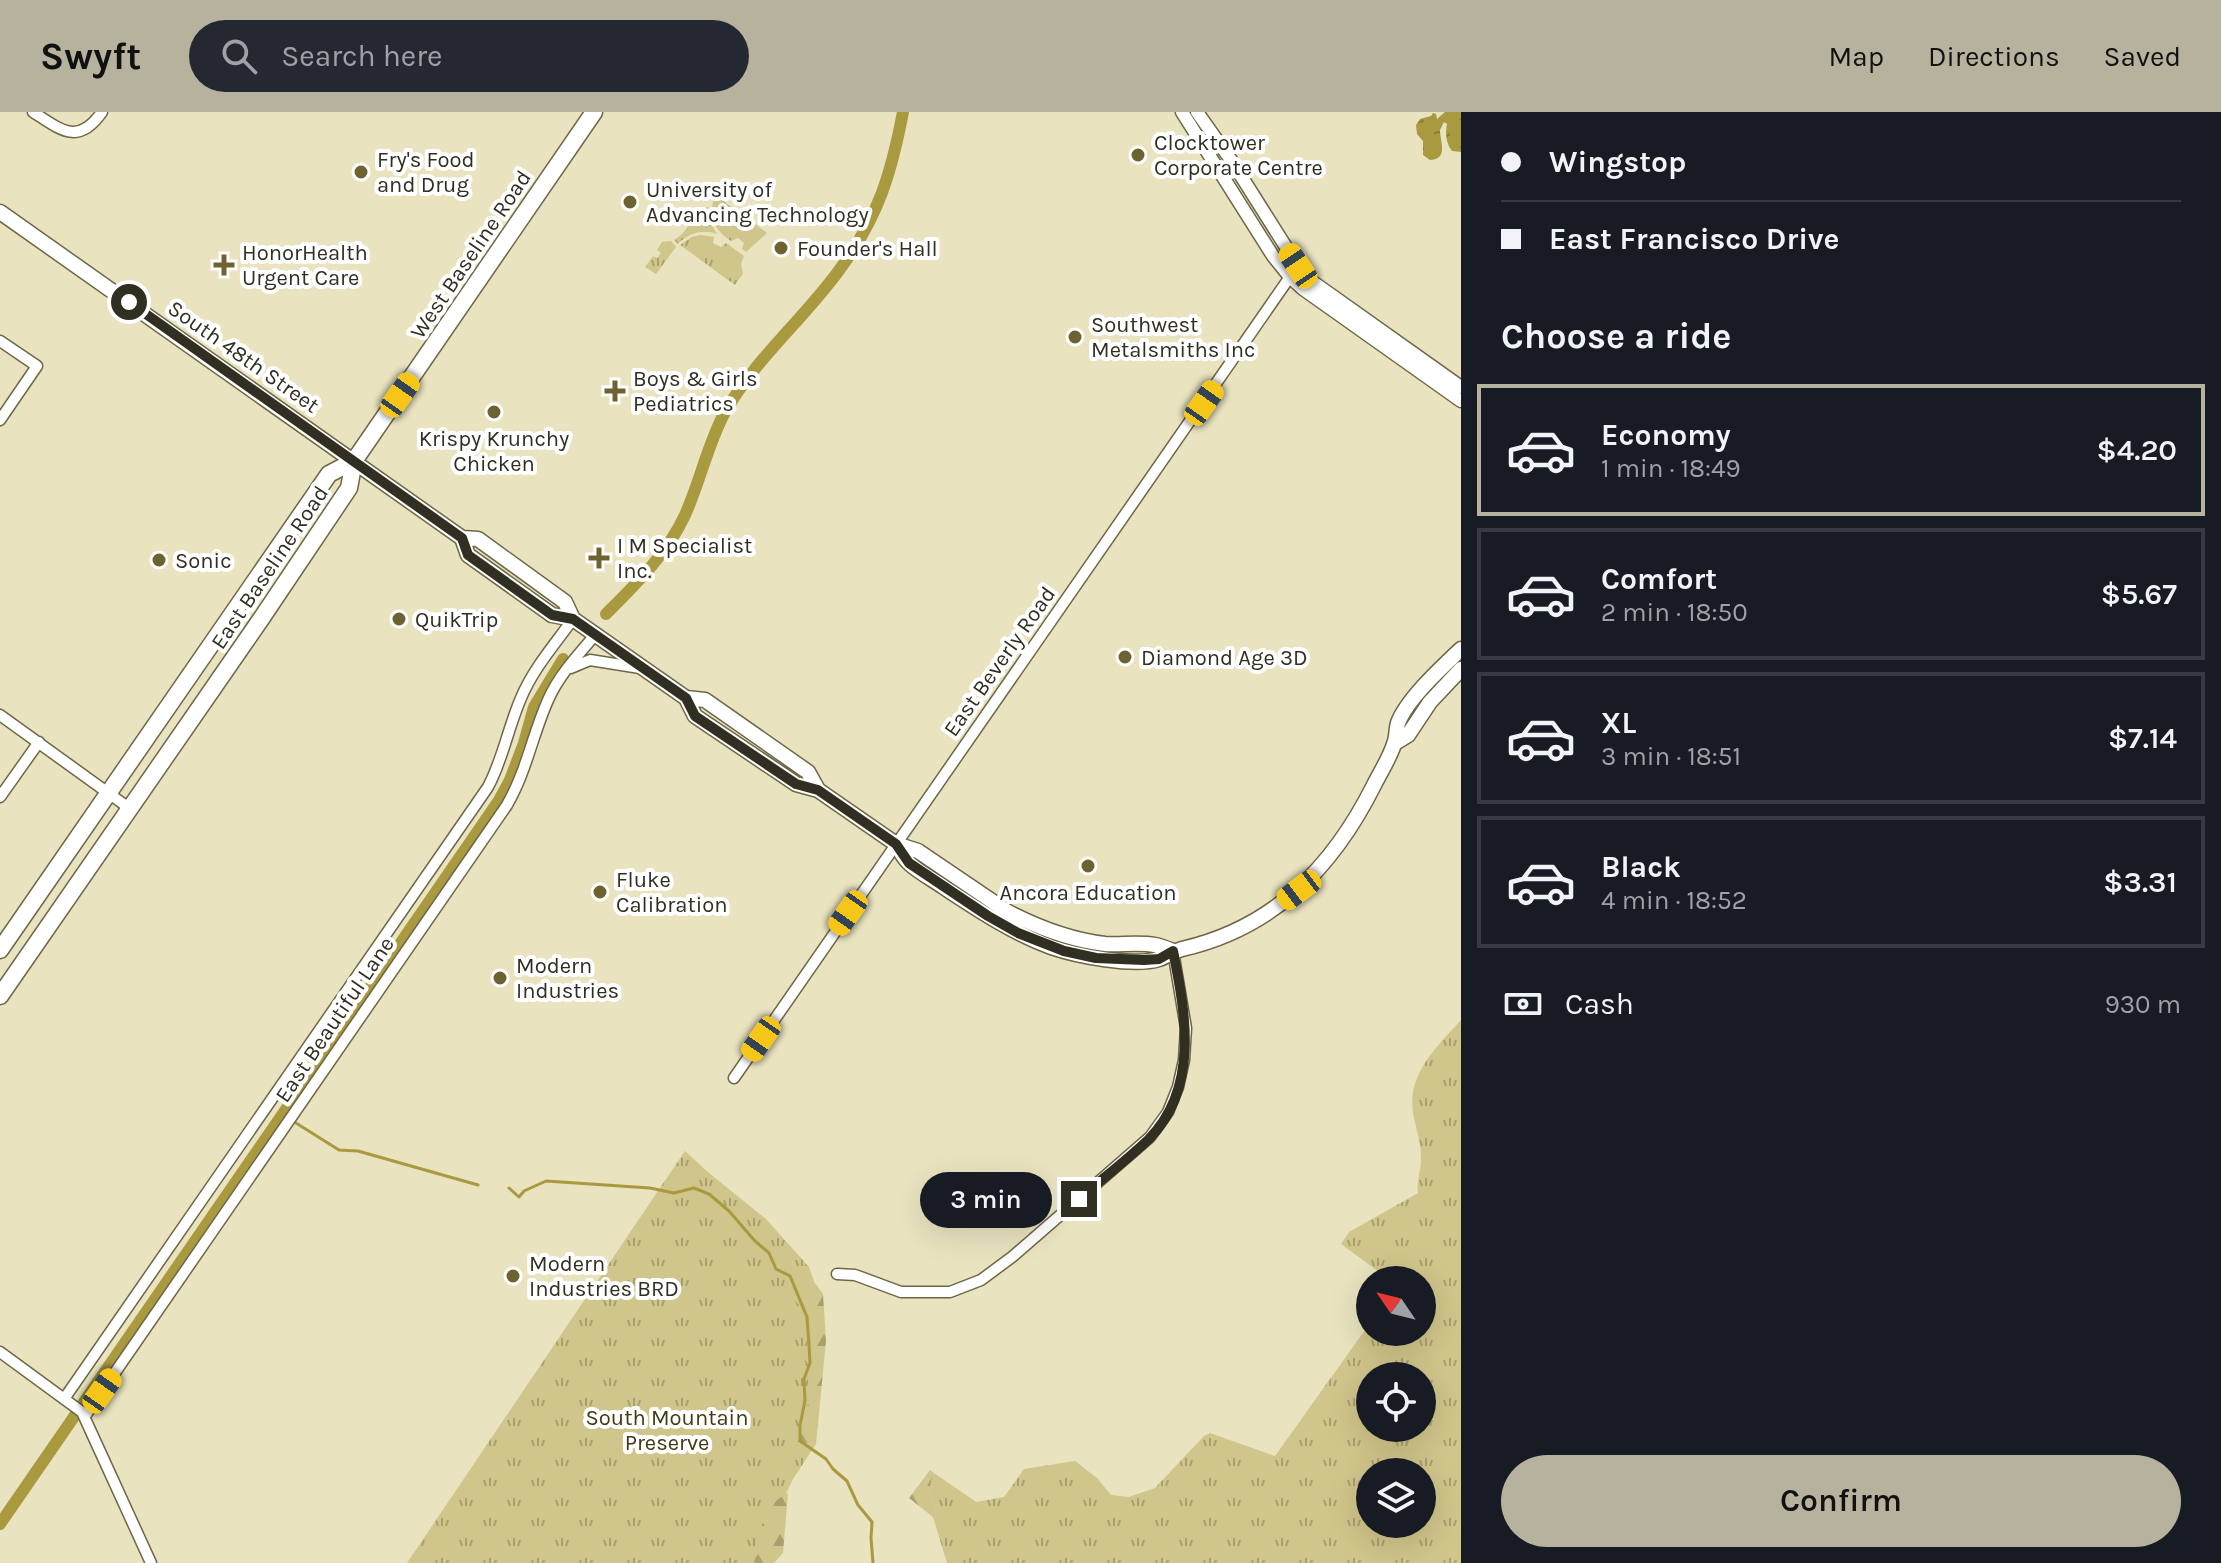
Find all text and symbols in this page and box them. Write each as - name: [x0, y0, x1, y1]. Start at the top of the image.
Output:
- search box: [189, 20, 749, 92]
- text: Swyft: [40, 34, 141, 79]
- icon: search: [217, 34, 261, 78]
- text: Search here: [281, 38, 443, 74]
- text: Map: [1829, 40, 1884, 73]
- text: Directions: [1928, 40, 2060, 73]
- text: Saved: [2104, 40, 2181, 73]
- place label: Clocktower Corporate Centre: [1154, 130, 1323, 181]
- text: Wingstop: [1549, 144, 1686, 180]
- marker: Clocktower Corporate Centre: [1129, 146, 1147, 164]
- place label: Fry's Food and Drug: [377, 147, 474, 198]
- marker: Fry's Food and Drug: [352, 163, 370, 181]
- street label: West Baseline Road: [405, 166, 537, 344]
- place label: University of Advancing Technology: [646, 177, 869, 228]
- marker: University of Advancing Technology: [621, 193, 639, 211]
- text: East Francisco Drive: [1549, 221, 1840, 257]
- place label: Founder's Hall: [797, 236, 938, 262]
- marker: Founder's Hall: [772, 239, 790, 257]
- car: [1275, 239, 1321, 293]
- place label: HonorHealth Urgent Care: [242, 240, 368, 291]
- marker: HonorHealth Urgent Care: [213, 254, 235, 276]
- route start: [111, 284, 147, 320]
- street label: South 48th Street: [163, 295, 324, 419]
- place label: Southwest Metalsmiths Inc: [1091, 312, 1255, 363]
- text: Choose a ride: [1501, 315, 1731, 357]
- marker: Southwest Metalsmiths Inc: [1066, 328, 1084, 346]
- place label: Boys & Girls Pediatrics: [633, 366, 757, 417]
- car: [376, 368, 424, 422]
- car: [1180, 376, 1228, 430]
- marker: Boys & Girls Pediatrics: [604, 380, 626, 402]
- marker: Krispy Krunchy Chicken: [485, 403, 503, 421]
- icon: car: [1505, 414, 1577, 486]
- text: Economy: [1601, 417, 1731, 453]
- place label: Krispy Krunchy Chicken: [419, 426, 569, 477]
- text: $4.20: [2097, 432, 2177, 468]
- text: 1 min · 18:49: [1601, 453, 1741, 484]
- street label: East Baseline Road: [206, 481, 334, 654]
- place label: I M Specialist Inc.: [617, 533, 752, 584]
- marker: I M Specialist Inc.: [588, 547, 610, 569]
- place label: Sonic: [175, 548, 232, 574]
- marker: Sonic: [150, 551, 168, 569]
- icon: car: [1505, 558, 1577, 630]
- text: Comfort: [1601, 561, 1717, 597]
- text: $5.67: [2101, 576, 2177, 612]
- street label: East Beverly Road: [938, 582, 1061, 742]
- text: 2 min · 18:50: [1601, 597, 1748, 628]
- place label: QuikTrip: [415, 607, 498, 633]
- marker: QuikTrip: [390, 610, 408, 628]
- place label: Diamond Age 3D: [1141, 645, 1307, 671]
- marker: Diamond Age 3D: [1116, 648, 1134, 666]
- icon: car: [1505, 702, 1577, 774]
- text: XL: [1601, 705, 1636, 741]
- text: $7.14: [2108, 720, 2177, 756]
- text: 3 min · 18:51: [1601, 741, 1741, 772]
- icon: car: [1505, 846, 1577, 918]
- text: Black: [1601, 849, 1681, 885]
- marker: Ancora Education: [1079, 857, 1097, 875]
- text: $3.31: [2103, 864, 2177, 900]
- car: [1273, 866, 1325, 914]
- place label: Fluke Calibration: [616, 867, 728, 918]
- place label: Ancora Education: [1000, 880, 1176, 906]
- marker: Fluke Calibration: [591, 883, 609, 901]
- text: 4 min · 18:52: [1601, 885, 1747, 916]
- car: [824, 886, 872, 940]
- street label: East Beautiful Lane: [270, 932, 400, 1107]
- place label: Modern Industries: [516, 953, 619, 1004]
- marker: Modern Industries: [491, 969, 509, 987]
- icon: cash: [1501, 982, 1545, 1026]
- text: Cash: [1565, 986, 1634, 1022]
- text: 930 m: [2105, 989, 2181, 1020]
- car: [737, 1012, 785, 1066]
- callout: 3 min: [919, 1171, 1051, 1227]
- route end: [1061, 1181, 1097, 1217]
- text: 3 min: [950, 1184, 1022, 1215]
- place label: Modern Industries BRD: [529, 1251, 679, 1302]
- north arrow: [1356, 1266, 1436, 1346]
- map controls: [1356, 1266, 1436, 1538]
- marker: Modern Industries BRD: [504, 1267, 522, 1285]
- button: locate: [1356, 1362, 1436, 1442]
- car: [78, 1364, 126, 1418]
- park label: South Mountain Preserve: [586, 1405, 748, 1456]
- button: Confirm: [1501, 1455, 2181, 1547]
- button: layers: [1356, 1458, 1436, 1538]

